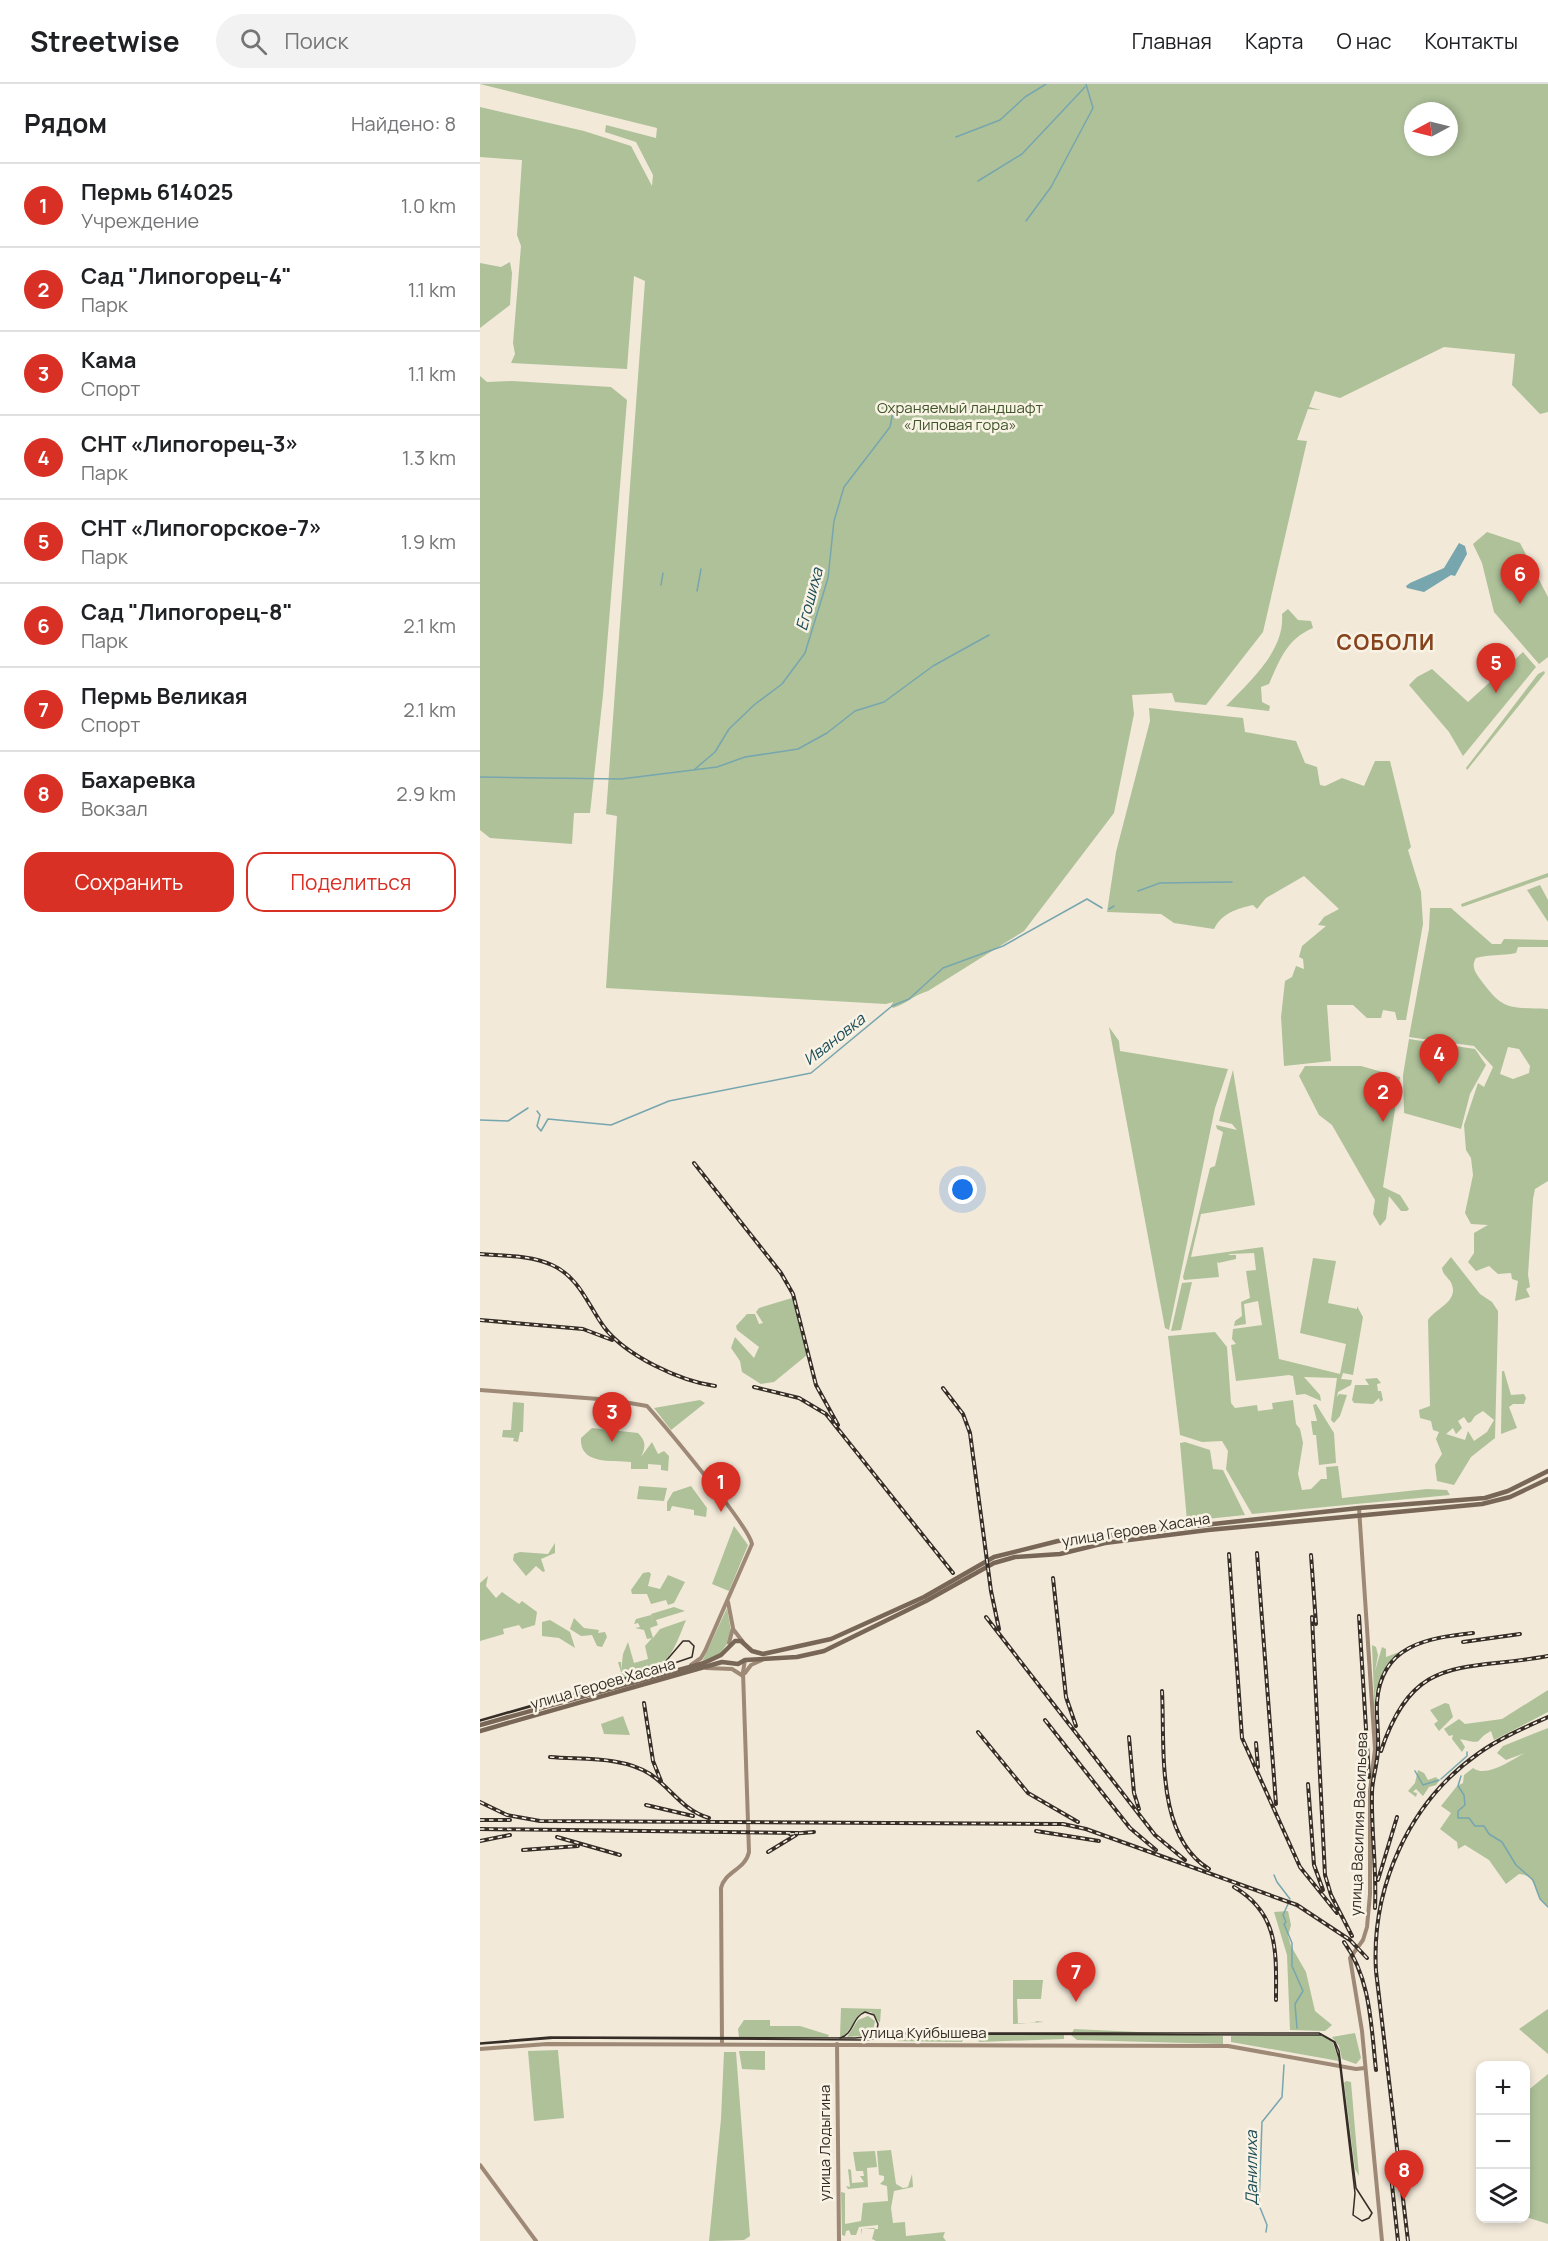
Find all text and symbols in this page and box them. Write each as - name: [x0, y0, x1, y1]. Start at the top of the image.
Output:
- search box: [216, 14, 636, 68]
- text: Streetwise: [30, 22, 180, 60]
- icon: search: [237, 25, 270, 58]
- text: Поиск: [285, 26, 348, 56]
- text: Главная: [1132, 27, 1212, 55]
- text: Карта: [1245, 27, 1303, 55]
- text: О нас: [1336, 27, 1392, 55]
- text: Контакты: [1425, 27, 1518, 55]
- north arrow: [1404, 102, 1458, 156]
- text: Рядом: [24, 105, 107, 141]
- text: Найдено: 8: [351, 110, 456, 137]
- text: Пермь 614025: [81, 177, 233, 207]
- text: 1: [39, 192, 48, 219]
- text: 1.0 km: [401, 192, 456, 219]
- text: Учреждение: [81, 207, 199, 234]
- text: Сад "Липогорец-4": [81, 261, 292, 291]
- text: 2: [38, 276, 49, 303]
- text: 1.1 km: [408, 276, 456, 303]
- text: Парк: [81, 291, 128, 318]
- text: Кама: [81, 345, 137, 375]
- text: 3: [38, 360, 49, 387]
- text: 1.1 km: [408, 360, 456, 387]
- text: Спорт: [81, 375, 141, 402]
- park label: Охраняемый ландшафт «Липовая гора»: [877, 397, 1043, 435]
- text: СНТ «Липогорец-3»: [81, 429, 298, 459]
- text: 4: [37, 444, 50, 471]
- text: 1.3 km: [402, 444, 456, 471]
- text: Парк: [81, 459, 128, 486]
- text: СНТ «Липогорское-7»: [81, 513, 322, 543]
- text: 5: [38, 528, 49, 555]
- text: 1.9 km: [401, 528, 456, 555]
- text: Парк: [81, 543, 128, 570]
- pin: 6: [1500, 554, 1540, 604]
- water label: Егошиха: [790, 564, 828, 633]
- text: Сад "Липогорец-8": [81, 597, 293, 627]
- text: 6: [37, 612, 50, 639]
- text: 2.1 km: [403, 612, 456, 639]
- text: Парк: [81, 627, 128, 654]
- district label: СОБОЛИ: [1336, 628, 1436, 656]
- pin: 5: [1476, 644, 1516, 693]
- text: Пермь Великая: [81, 681, 248, 711]
- text: 7: [38, 696, 49, 723]
- text: 2.1 km: [403, 696, 456, 723]
- text: Спорт: [81, 711, 141, 738]
- text: Бахаревка: [81, 765, 196, 795]
- text: 8: [37, 780, 50, 807]
- text: 2.9 km: [396, 780, 456, 807]
- text: Вокзал: [81, 795, 148, 822]
- button: Сохранить: [24, 852, 234, 912]
- button: Поделиться: [246, 852, 456, 912]
- water label: Ивановка: [799, 1007, 870, 1070]
- pin: 4: [1420, 1034, 1458, 1084]
- pin: 2: [1364, 1072, 1402, 1122]
- your location: [948, 1175, 977, 1204]
- pin: 3: [592, 1392, 632, 1442]
- pin: 1: [702, 1462, 740, 1512]
- street label: улица Героев Хасана: [1060, 1507, 1212, 1552]
- street label: улица Героев Хасана: [528, 1653, 678, 1714]
- street label: улица Василия Васильева: [1345, 1732, 1372, 1916]
- pin: 7: [1056, 1952, 1096, 2002]
- street label: улица Куйбышева: [861, 2022, 987, 2043]
- map controls: [1476, 2061, 1530, 2223]
- button: +: [1476, 2061, 1530, 2115]
- street label: улица Лодыгина: [814, 2085, 835, 2201]
- button: −: [1476, 2115, 1530, 2169]
- water label: Данилиха: [1240, 2130, 1262, 2205]
- pin: 8: [1384, 2150, 1424, 2200]
- button: layers: [1476, 2169, 1530, 2223]

